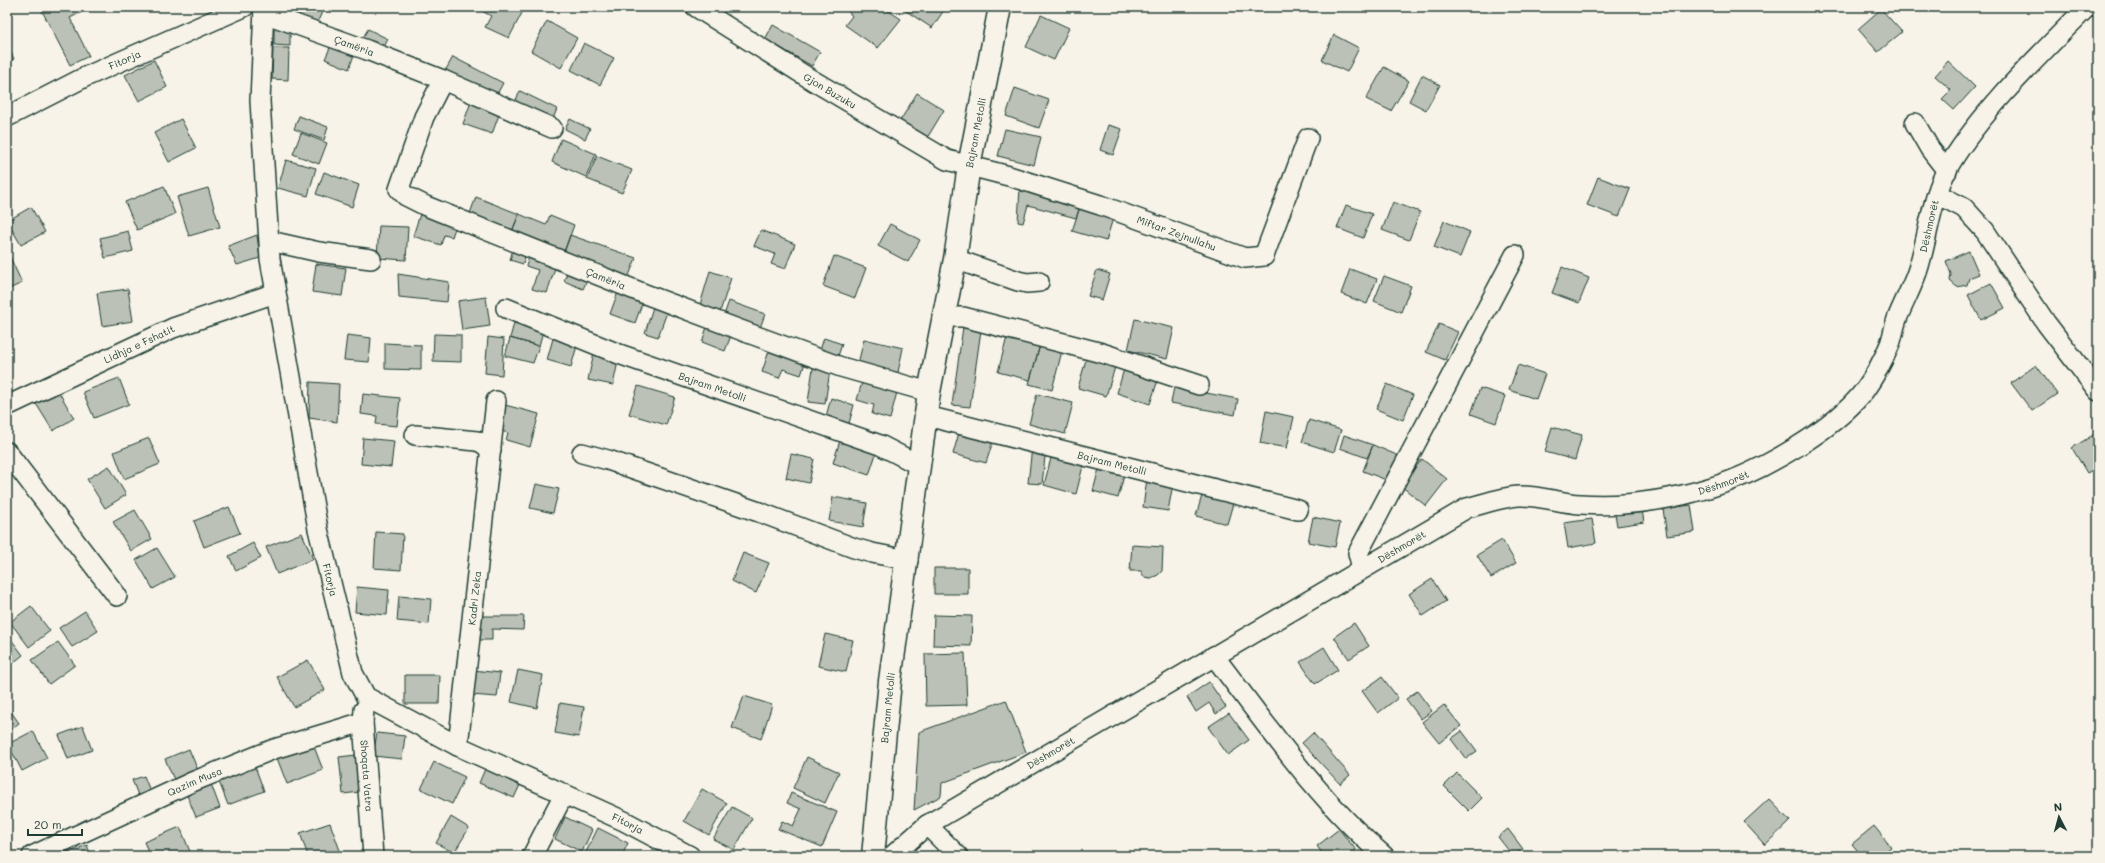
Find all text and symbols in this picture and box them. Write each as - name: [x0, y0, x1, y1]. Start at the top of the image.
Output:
- street label: Çamëria: [332, 32, 377, 59]
- street label: Fitorja: [106, 46, 143, 73]
- street label: Gjon Buzuku: [801, 70, 859, 112]
- street label: Bajram Metolli: [962, 96, 989, 169]
- street label: Dëshmorët: [1916, 198, 1942, 254]
- street label: Miftar Zejnullahu: [1135, 212, 1218, 254]
- street label: Çamëria: [584, 264, 628, 293]
- street label: Lidhja e Fshatit: [101, 321, 177, 367]
- street label: Bajram Metolli: [677, 368, 748, 405]
- street label: Bajram Metolli: [1076, 447, 1148, 478]
- street label: Dëshmorët: [1696, 467, 1751, 498]
- street label: Dëshmorët: [1375, 527, 1428, 566]
- street label: Fitorja: [320, 562, 341, 598]
- street label: Kadri Zeka: [464, 570, 484, 626]
- street label: Bajram Metolli: [877, 672, 898, 744]
- street label: Dëshmorët: [1024, 733, 1077, 772]
- street label: Shoqata Vatra: [357, 739, 377, 812]
- street label: Qazim Musa: [165, 764, 224, 799]
- north arrow: [2039, 797, 2079, 837]
- text: N: [2053, 799, 2063, 814]
- street label: Fitorja: [610, 810, 646, 837]
- scale bar: [28, 811, 82, 837]
- text: 20 m: [34, 816, 62, 832]

